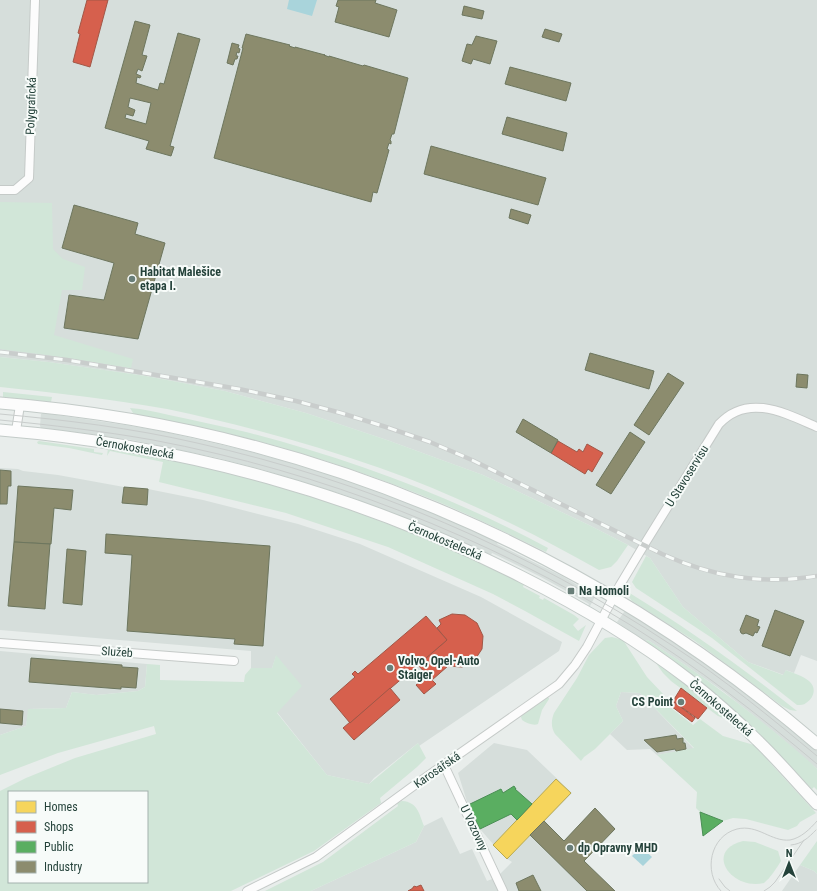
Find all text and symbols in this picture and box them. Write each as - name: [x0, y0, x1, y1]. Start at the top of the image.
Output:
- street label: Polygrafická: [23, 77, 39, 135]
- place label: Habitat Malešice etapa I.: [140, 265, 221, 293]
- marker: Habitat Malešice etapa I.: [127, 274, 137, 284]
- street label: Černokostelecká: [95, 433, 176, 462]
- street label: U Stavoservisu: [663, 442, 712, 509]
- street label: Černokostelecká: [406, 518, 485, 563]
- place label: Na Homoli: [579, 584, 629, 598]
- marker: Na Homoli: [566, 586, 576, 596]
- street label: Služeb: [101, 644, 133, 660]
- place label: Volvo, Opel-Auto Staiger: [398, 654, 479, 682]
- marker: Volvo, Opel-Auto Staiger: [385, 663, 395, 673]
- street label: Černokostelecká: [687, 676, 756, 739]
- place label: CS Point: [632, 695, 673, 709]
- marker: CS Point: [676, 697, 686, 707]
- street label: Karosářská: [411, 749, 463, 791]
- legend: [8, 791, 148, 883]
- text: Homes: [44, 800, 78, 814]
- street label: U Vozovny: [457, 803, 491, 853]
- text: Shops: [44, 820, 73, 834]
- text: Public: [44, 840, 74, 854]
- place label: dp Opravny MHD: [578, 841, 658, 855]
- marker: dp Opravny MHD: [565, 843, 575, 853]
- north arrow: [769, 843, 809, 883]
- text: N: [786, 847, 793, 860]
- text: Industry: [44, 860, 82, 874]

